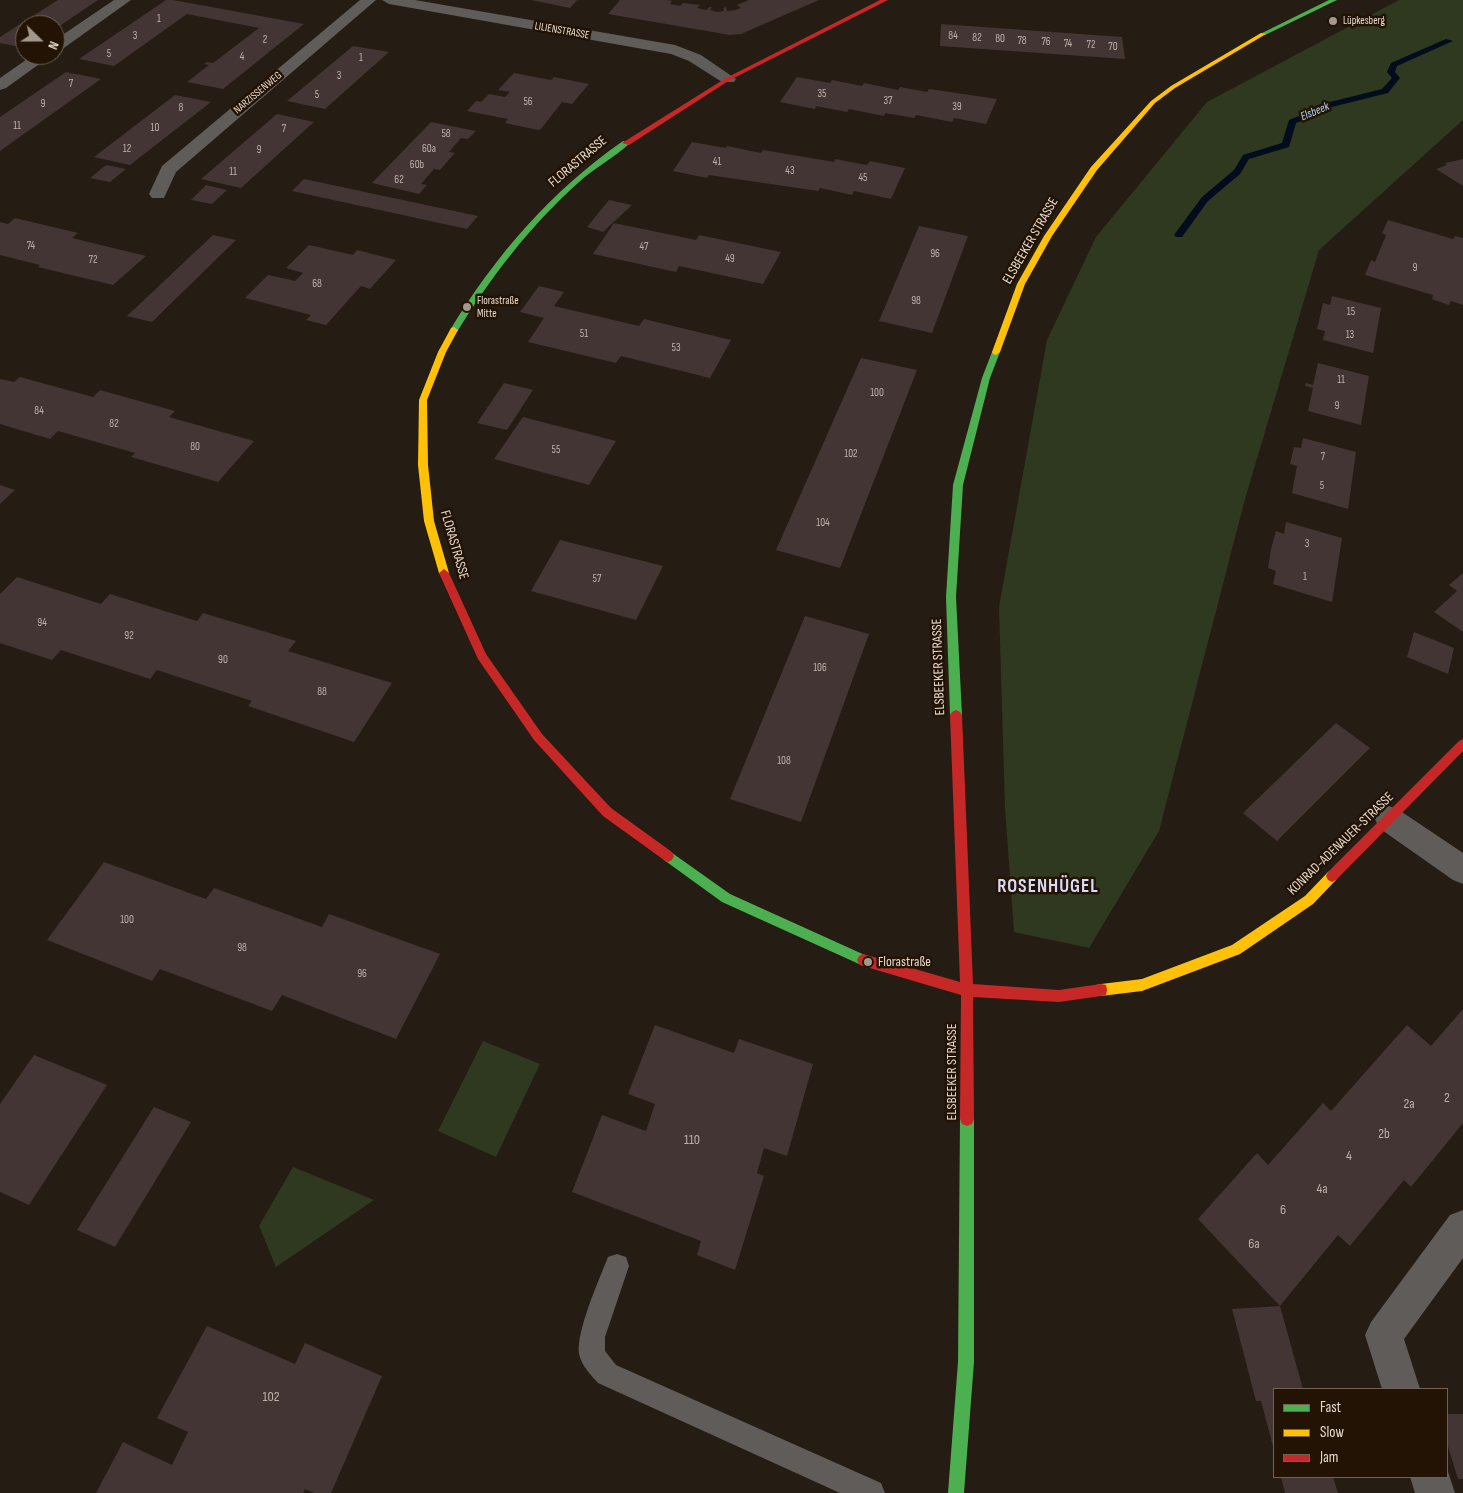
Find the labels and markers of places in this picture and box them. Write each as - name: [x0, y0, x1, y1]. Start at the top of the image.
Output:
- place label: Lüpkesberg: [1343, 14, 1385, 28]
- marker: Lüpkesberg: [1327, 15, 1339, 27]
- place label: Florastraße Mitte: [477, 294, 519, 320]
- marker: Florastraße Mitte: [461, 301, 473, 313]
- place label: Florastraße: [878, 954, 931, 970]
- marker: Florastraße: [862, 956, 874, 968]

